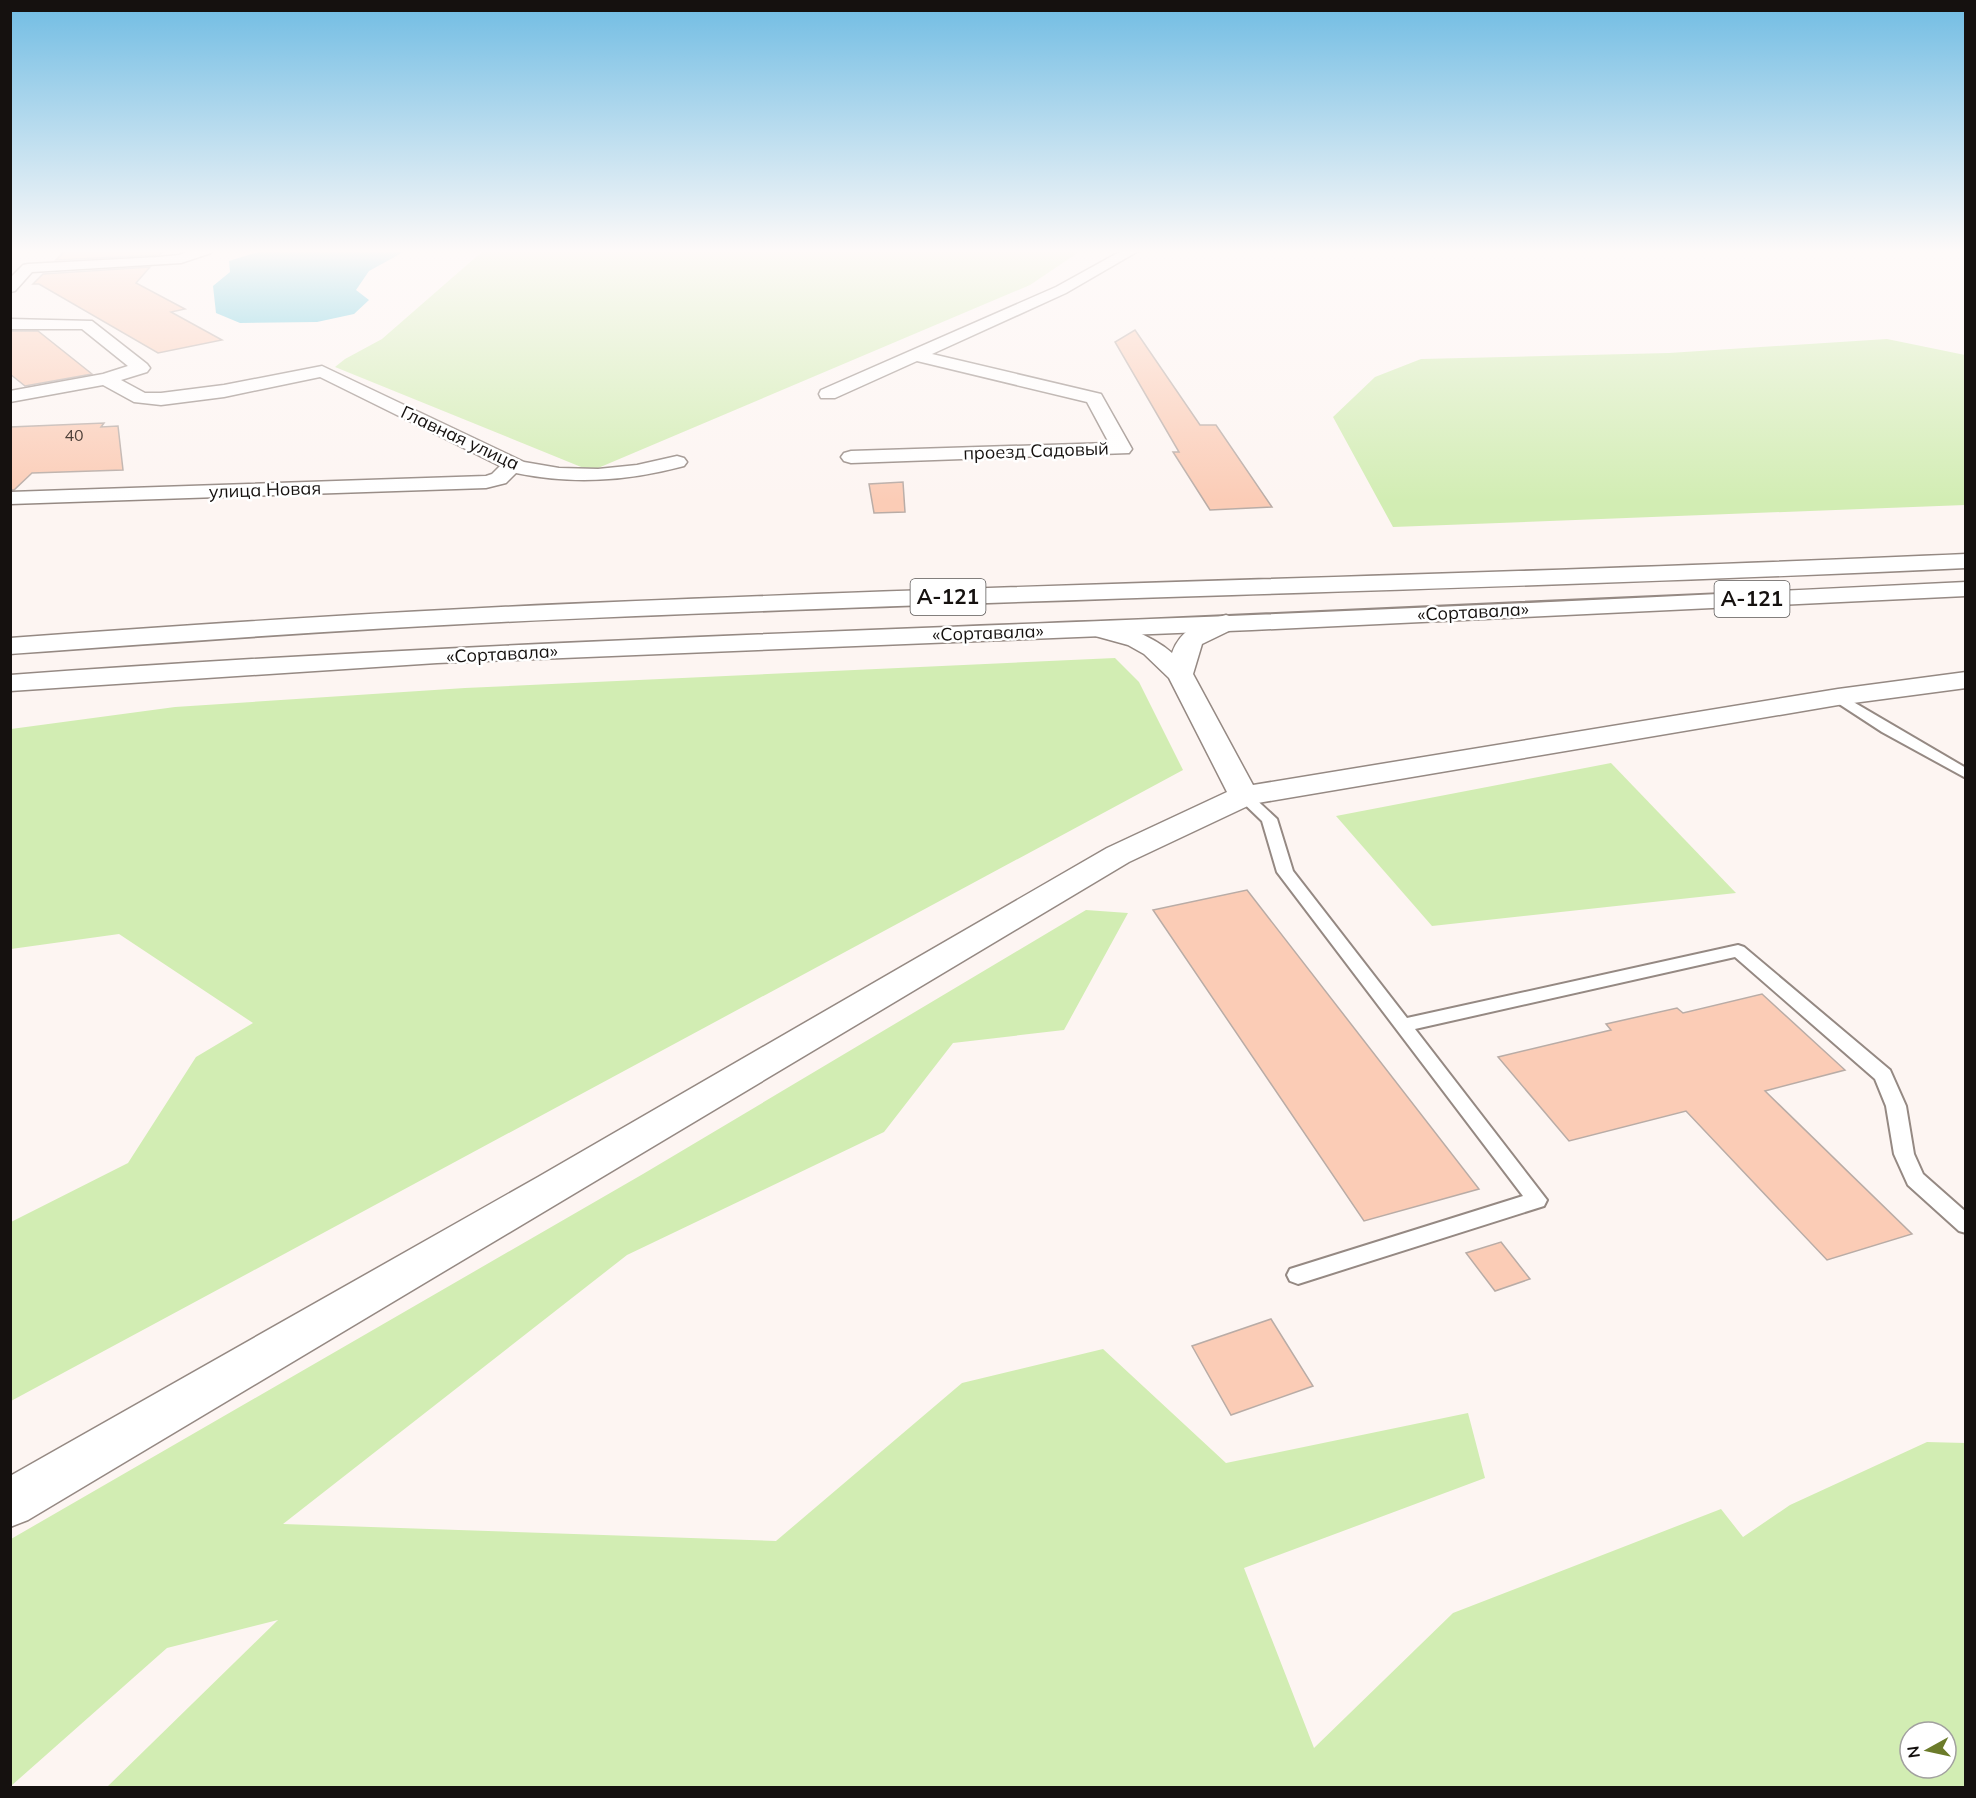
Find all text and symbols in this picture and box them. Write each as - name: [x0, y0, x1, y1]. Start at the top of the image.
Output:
- street label: Главная улица: [397, 400, 523, 475]
- house number: 40: [64, 425, 84, 445]
- street label: проезд Садовый: [963, 436, 1109, 465]
- street label: улица Новая: [208, 476, 322, 503]
- road number: А-121: [910, 579, 986, 615]
- road number: А-121: [1714, 581, 1790, 617]
- street label: «Сортавала»: [1417, 597, 1529, 626]
- street label: «Сортавала»: [932, 619, 1044, 646]
- street label: «Сортавала»: [446, 639, 558, 668]
- north arrow: [1898, 1720, 1958, 1780]
- text: N: [1902, 1745, 1924, 1759]

